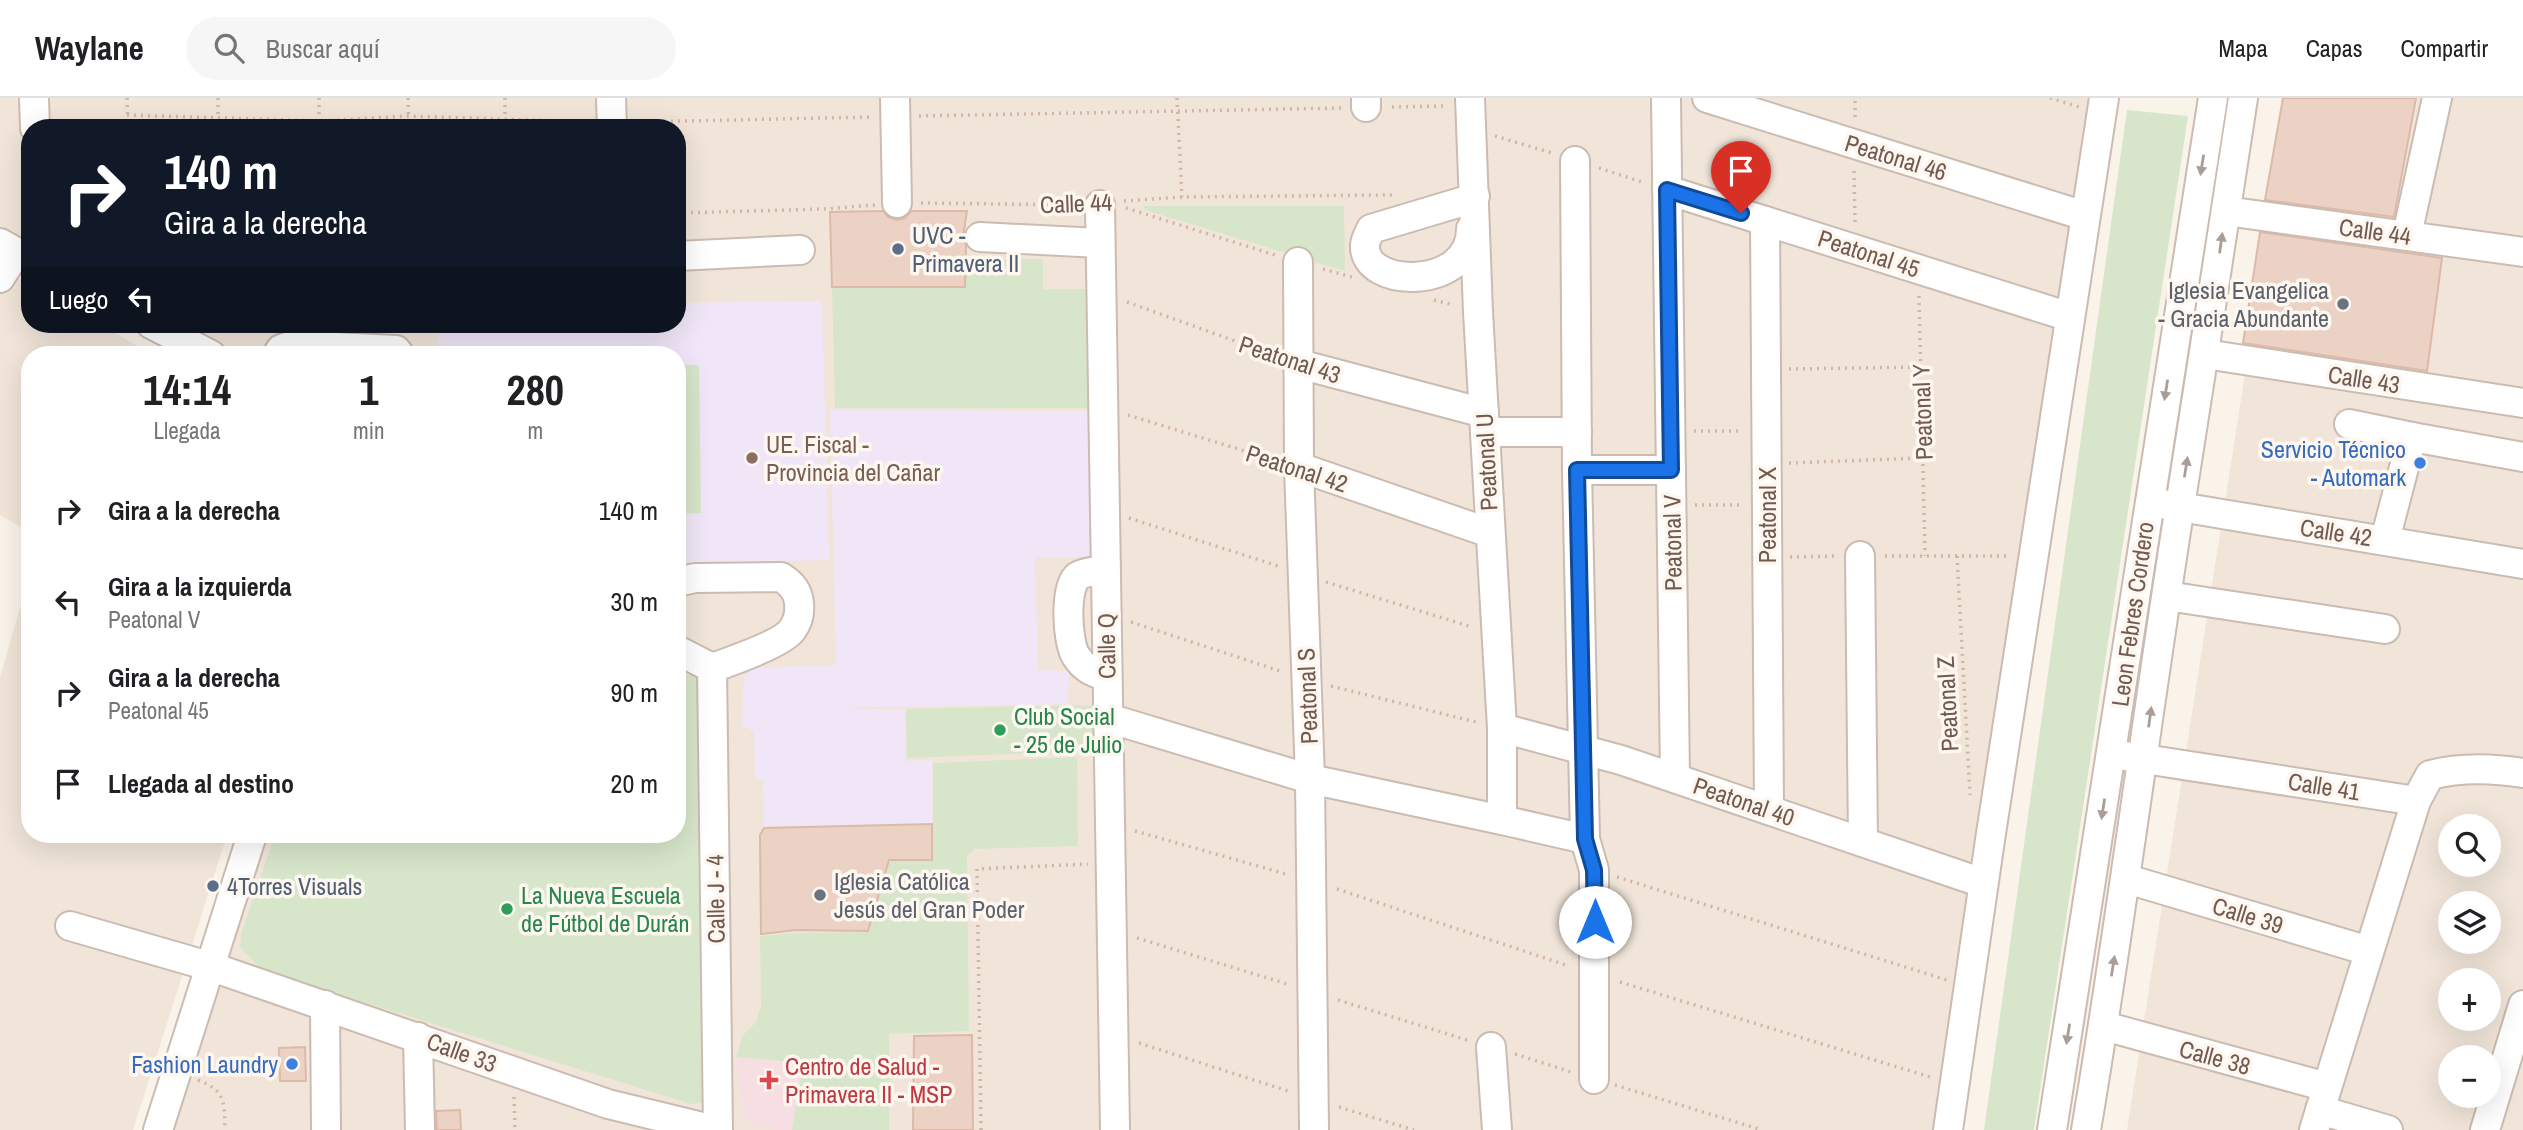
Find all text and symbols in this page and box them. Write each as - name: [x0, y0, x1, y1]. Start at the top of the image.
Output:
- search box: [186, 17, 676, 80]
- text: Waylane: [35, 26, 144, 70]
- icon: search: [210, 29, 248, 67]
- text: Buscar aquí: [266, 31, 380, 66]
- text: Mapa: [2218, 32, 2268, 64]
- text: Capas: [2306, 32, 2363, 64]
- text: Compartir: [2401, 32, 2488, 64]
- street label: Peatonal 46: [1841, 126, 1951, 188]
- text: 140 m: [164, 138, 278, 204]
- pin: [1711, 141, 1771, 213]
- icon: right: [49, 147, 140, 238]
- icon: arrive: [1722, 152, 1760, 190]
- one-way arrow: [2196, 155, 2207, 177]
- street label: Calle 44: [1039, 186, 1113, 220]
- text: Gira a la derecha: [164, 201, 367, 244]
- street label: Calle 44: [2337, 210, 2413, 252]
- place label: UVC - Primavera II: [912, 219, 1019, 279]
- street label: Peatonal 45: [1814, 222, 1924, 284]
- one-way arrow: [2216, 231, 2227, 253]
- marker: UVC - Primavera II: [890, 241, 906, 257]
- place label: Iglesia Evangelica - Gracia Abundante: [2158, 274, 2329, 334]
- icon: left: [122, 280, 160, 318]
- text: Luego: [49, 282, 108, 317]
- marker: Iglesia Evangelica - Gracia Abundante: [2335, 296, 2351, 312]
- street label: Peatonal 43: [1235, 328, 1345, 390]
- street label: Calle 43: [2326, 358, 2402, 400]
- text: 14:14: [143, 362, 231, 418]
- text: 1: [359, 362, 378, 418]
- text: 280: [507, 362, 564, 418]
- street label: Peatonal Y: [1904, 363, 1940, 461]
- one-way arrow: [2160, 379, 2171, 401]
- street label: Peatonal U: [1467, 413, 1505, 511]
- text: Llegada: [153, 415, 221, 446]
- text: min: [353, 415, 385, 446]
- text: m: [527, 415, 543, 446]
- place label: UE. Fiscal - Provincia del Cañar: [766, 428, 940, 488]
- place label: Servicio Técnico - Automark: [2261, 433, 2406, 493]
- street label: Peatonal 42: [1242, 437, 1352, 499]
- marker: UE. Fiscal - Provincia del Cañar: [744, 450, 760, 466]
- marker: Servicio Técnico - Automark: [2412, 455, 2428, 471]
- one-way arrow: [2181, 456, 2192, 478]
- street label: Peatonal X: [1751, 466, 1783, 563]
- icon: right: [49, 492, 87, 530]
- text: Gira a la derecha: [108, 493, 280, 528]
- text: 140 m: [599, 493, 658, 528]
- street label: Peatonal V: [1655, 495, 1689, 591]
- street label: Calle 42: [2298, 511, 2374, 553]
- street label: Leon Febres Cordero: [2103, 520, 2161, 708]
- text: Gira a la izquierda: [108, 569, 292, 604]
- icon: left: [49, 583, 87, 621]
- text: 30 m: [611, 584, 658, 619]
- text: Peatonal V: [108, 604, 200, 635]
- street label: Calle Q: [1089, 613, 1123, 679]
- street label: Peatonal S: [1289, 647, 1325, 745]
- street label: Peatonal Z: [1929, 656, 1965, 752]
- text: Gira a la derecha: [108, 660, 280, 695]
- icon: right: [49, 674, 87, 712]
- text: 90 m: [611, 675, 658, 710]
- text: Peatonal 45: [108, 695, 209, 726]
- place label: Club Social - 25 de Julio: [1014, 700, 1122, 760]
- one-way arrow: [2145, 706, 2156, 728]
- marker: Club Social - 25 de Julio: [992, 722, 1008, 738]
- icon: arrive: [49, 765, 87, 803]
- street label: Calle 41: [2286, 765, 2362, 807]
- text: Llegada al destino: [108, 766, 294, 801]
- text: 20 m: [611, 766, 658, 801]
- street label: Peatonal 40: [1689, 769, 1799, 833]
- one-way arrow: [2097, 798, 2108, 820]
- map controls: [2438, 814, 2501, 1108]
- button: search: [2438, 814, 2501, 877]
- street label: Calle J - 4: [698, 854, 732, 944]
- place label: Iglesia Católica Jesús del Gran Poder: [834, 865, 1025, 925]
- place label: 4Torres Visuals: [227, 870, 362, 902]
- marker: 4Torres Visuals: [205, 878, 221, 894]
- place label: La Nueva Escuela de Fútbol de Durán: [521, 879, 689, 939]
- position arrow: [1558, 885, 1632, 959]
- marker: Iglesia Católica Jesús del Gran Poder: [812, 887, 828, 903]
- street label: Calle 39: [2209, 889, 2287, 941]
- button: layers: [2438, 891, 2501, 954]
- marker: La Nueva Escuela de Fútbol de Durán: [499, 901, 515, 917]
- one-way arrow: [2108, 955, 2119, 977]
- button: +: [2438, 968, 2501, 1031]
- one-way arrow: [2062, 1023, 2073, 1045]
- street label: Calle 33: [423, 1025, 501, 1079]
- street label: Calle 38: [2176, 1032, 2254, 1082]
- button: −: [2438, 1045, 2501, 1108]
- place label: Fashion Laundry: [131, 1048, 278, 1080]
- place label: Centro de Salud - Primavera II - MSP: [785, 1050, 952, 1110]
- marker: Fashion Laundry: [284, 1056, 300, 1072]
- marker: Centro de Salud - Primavera II - MSP: [759, 1070, 779, 1090]

